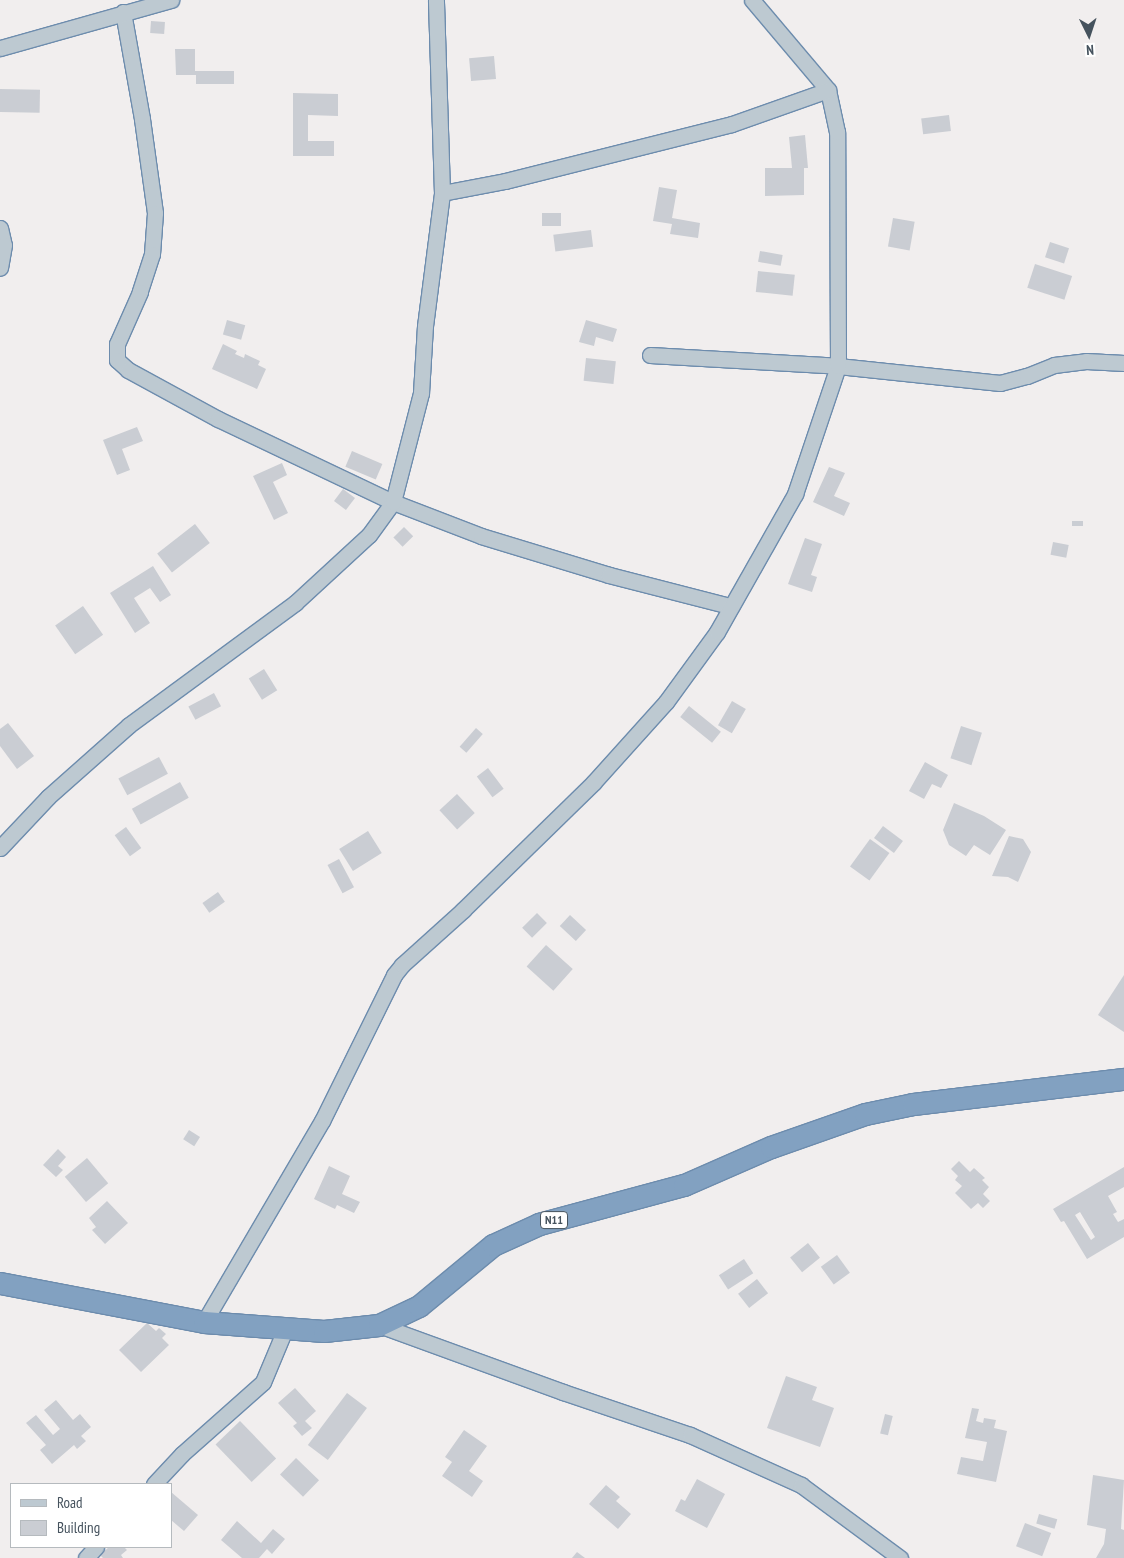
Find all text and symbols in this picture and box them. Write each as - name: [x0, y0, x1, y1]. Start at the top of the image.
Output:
- north arrow: [1064, 10, 1114, 60]
- text: N: [1086, 41, 1094, 59]
- road number: N11: [539, 1210, 569, 1230]
- legend: [10, 1483, 172, 1548]
- text: Road: [57, 1493, 83, 1512]
- text: Building: [57, 1518, 100, 1537]

